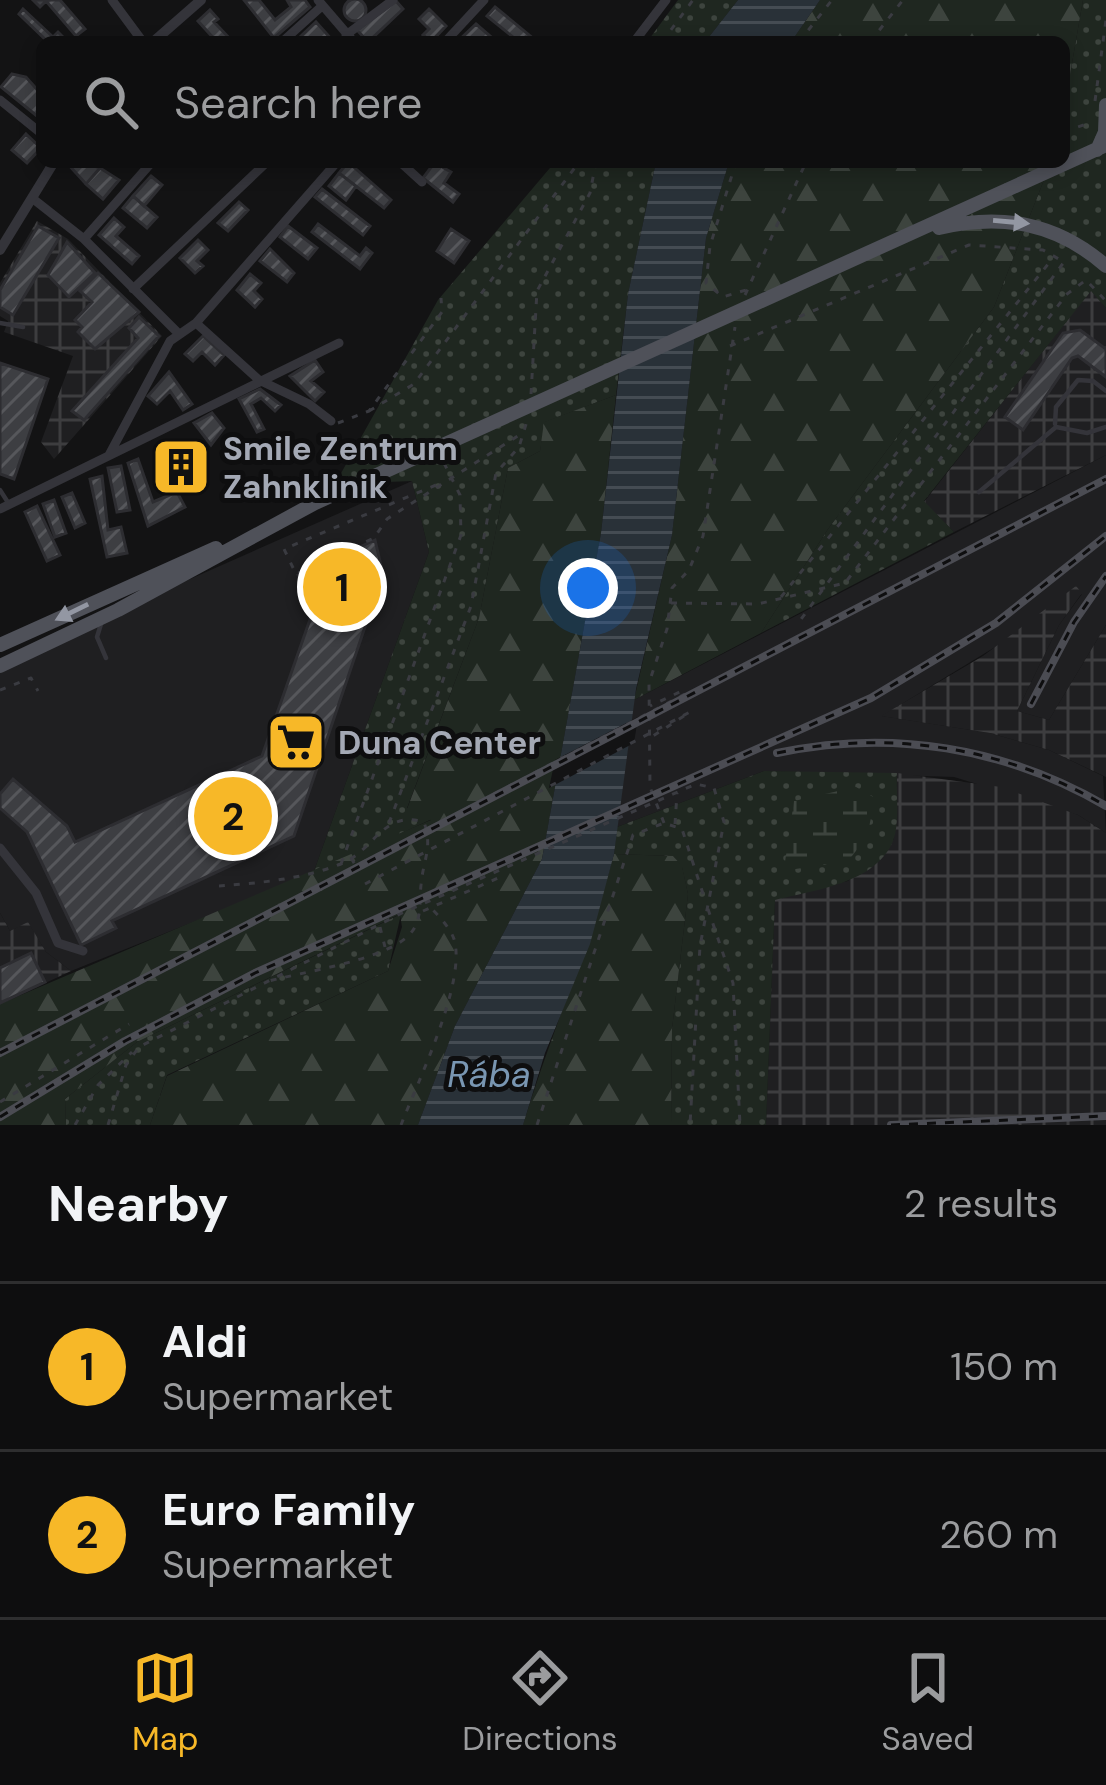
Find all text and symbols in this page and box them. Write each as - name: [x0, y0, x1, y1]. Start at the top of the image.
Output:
- search box: [36, 36, 1070, 168]
- icon: search: [78, 69, 144, 135]
- text: Search here: [174, 73, 422, 132]
- one-way arrow: [993, 213, 1030, 232]
- place label: Smile Zentrum Zahnklinik: [223, 427, 458, 508]
- building icon: Smile Zentrum Zahnklinik: [150, 436, 212, 498]
- pin: 1: [303, 542, 381, 632]
- your location: [558, 558, 618, 618]
- one-way arrow: [54, 602, 89, 622]
- supermarket icon: Duna Center: [265, 711, 327, 773]
- place label: Duna Center: [338, 721, 541, 764]
- pin: 2: [194, 771, 272, 861]
- water label: Rába: [447, 1051, 531, 1098]
- text: Nearby: [48, 1170, 229, 1237]
- text: 2 results: [904, 1178, 1058, 1229]
- text: Aldi: [162, 1312, 248, 1371]
- text: 1: [80, 1341, 94, 1392]
- text: 150 m: [950, 1341, 1058, 1392]
- text: Supermarket: [162, 1371, 393, 1422]
- text: Euro Family: [162, 1480, 415, 1539]
- text: 2: [76, 1509, 98, 1560]
- text: 260 m: [939, 1509, 1058, 1560]
- text: Supermarket: [162, 1539, 393, 1590]
- tab: Map: [132, 1645, 198, 1760]
- tab: Directions: [462, 1645, 618, 1760]
- tab: Saved: [882, 1645, 974, 1760]

